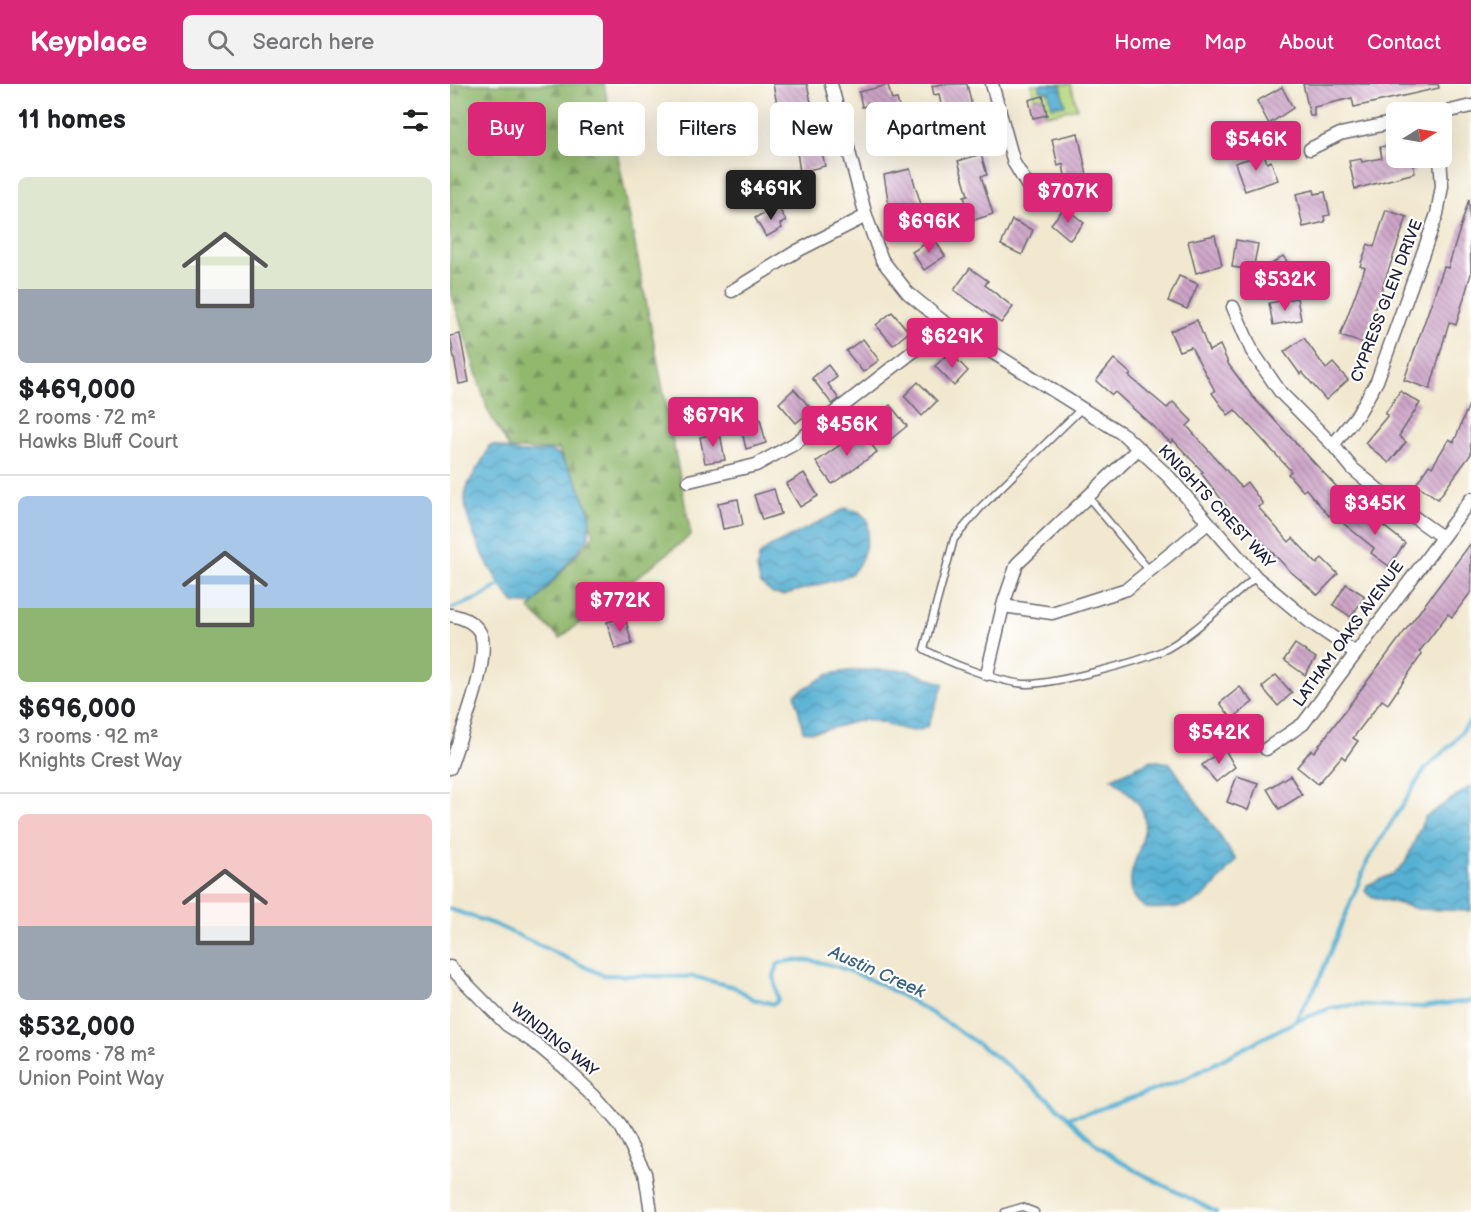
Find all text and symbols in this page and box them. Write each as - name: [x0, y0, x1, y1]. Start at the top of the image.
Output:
- search box: [183, 15, 603, 69]
- text: Keyplace: [30, 26, 147, 59]
- icon: search: [204, 26, 237, 59]
- text: Search here: [252, 29, 374, 56]
- text: Home: [1114, 30, 1171, 55]
- text: Map: [1204, 30, 1246, 55]
- text: About: [1279, 30, 1334, 55]
- text: Contact: [1367, 30, 1441, 55]
- chip: Buy: [468, 102, 546, 156]
- chip: Rent: [558, 102, 645, 156]
- chip: Filters: [657, 102, 758, 156]
- chip: New: [770, 102, 854, 156]
- chip: Apartment: [866, 102, 1007, 156]
- north arrow: [1386, 102, 1452, 168]
- map controls: [1386, 102, 1452, 168]
- icon: filters: [399, 104, 432, 137]
- text: 11 homes: [18, 105, 126, 136]
- pin: $546K: [1214, 121, 1298, 172]
- text: $546K: [1225, 128, 1287, 152]
- pin: $469K: [729, 170, 813, 221]
- pin: $707K: [1026, 173, 1110, 224]
- text: $469K: [740, 177, 802, 201]
- text: $707K: [1037, 180, 1099, 204]
- pin: $696K: [887, 203, 971, 254]
- text: $696K: [898, 210, 960, 234]
- icon: home: [171, 216, 279, 324]
- street label: CYPRESS GLEN DRIVE: [1347, 217, 1427, 385]
- pin: $532K: [1243, 261, 1327, 312]
- text: $532K: [1254, 268, 1316, 292]
- pin: $629K: [910, 318, 994, 369]
- text: $629K: [921, 325, 983, 349]
- text: $469,000: [18, 375, 136, 406]
- pin: $679K: [671, 397, 755, 448]
- text: $679K: [682, 404, 744, 428]
- text: 2 rooms · 72 m²: [18, 406, 156, 430]
- pin: $456K: [805, 406, 889, 457]
- text: $456K: [816, 413, 878, 437]
- text: Hawks Bluff Court: [18, 430, 178, 454]
- street label: KNIGHTS CREST WAY: [1154, 441, 1278, 573]
- pin: $345K: [1333, 485, 1417, 536]
- text: $345K: [1344, 492, 1406, 516]
- icon: home: [171, 535, 279, 643]
- street label: LATHAM OAKS AVENUE: [1290, 557, 1408, 711]
- pin: $772K: [578, 582, 662, 633]
- text: $772K: [590, 589, 650, 613]
- text: $696,000: [18, 694, 136, 725]
- pin: $542K: [1177, 714, 1261, 765]
- text: $542K: [1188, 721, 1250, 745]
- text: 3 rooms · 92 m²: [18, 725, 159, 749]
- text: Knights Crest Way: [18, 749, 182, 773]
- icon: home: [171, 853, 279, 961]
- water label: Austin Creek: [825, 941, 929, 1003]
- street label: WINDING WAY: [506, 999, 602, 1081]
- text: $532,000: [18, 1012, 135, 1043]
- text: 2 rooms · 78 m²: [18, 1043, 156, 1067]
- text: Union Point Way: [18, 1067, 164, 1091]

